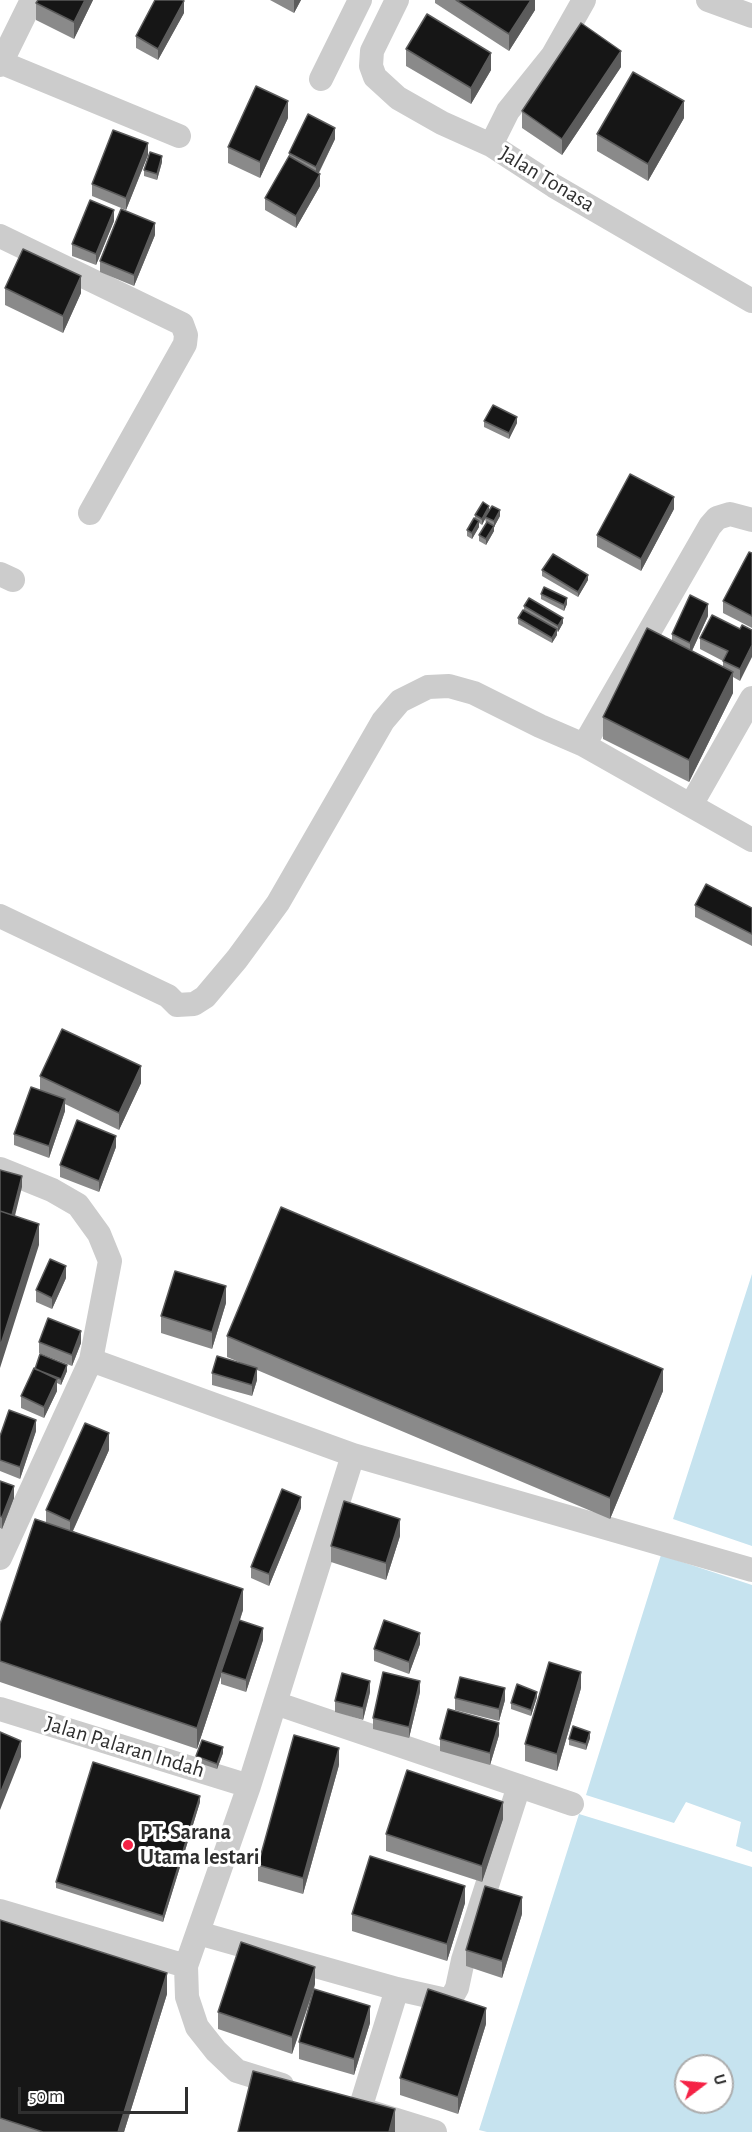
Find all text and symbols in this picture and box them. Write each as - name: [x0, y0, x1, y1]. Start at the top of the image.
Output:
- street label: Jalan Tonasa: [494, 140, 600, 218]
- street label: Jalan Palaran Indah: [42, 1710, 208, 1784]
- place label: PT. Sarana Utama lestari: [140, 1819, 259, 1870]
- marker: PT. Sarana Utama lestari: [121, 1838, 135, 1852]
- north arrow: [674, 2054, 734, 2114]
- text: U: [710, 2072, 728, 2087]
- scale bar: [21, 2075, 190, 2113]
- text: 50 m: [29, 2088, 63, 2106]

